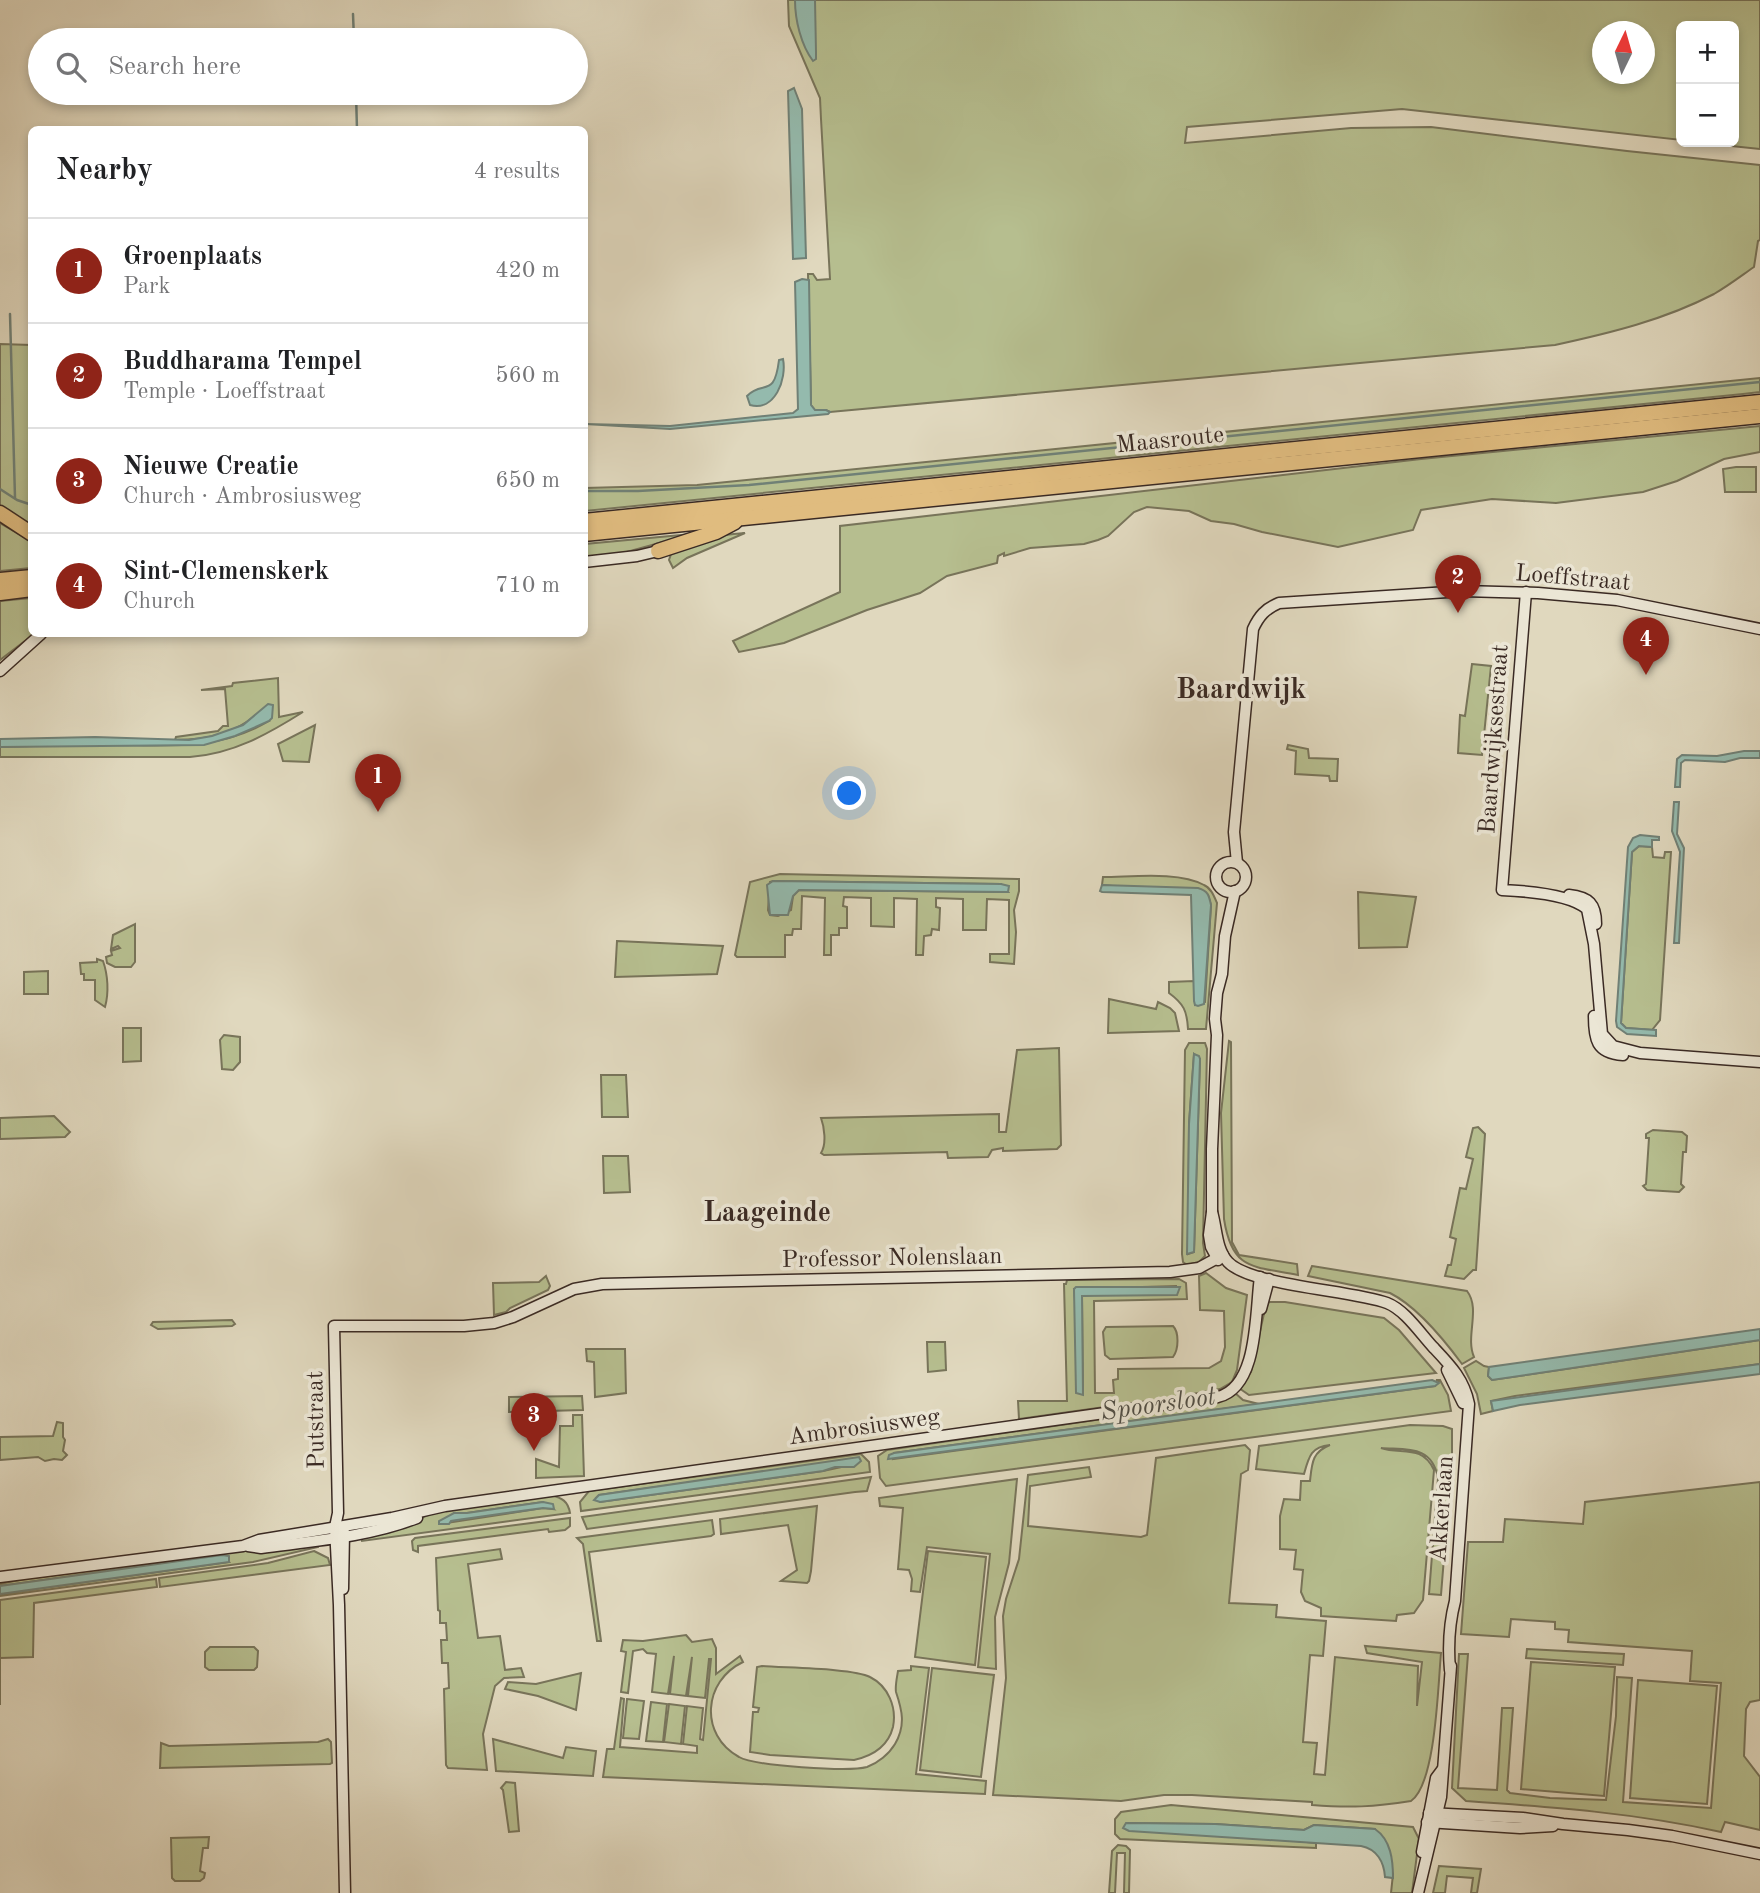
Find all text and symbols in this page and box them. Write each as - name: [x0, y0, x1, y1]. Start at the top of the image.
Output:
- north arrow: [1592, 21, 1655, 84]
- map controls: [1676, 21, 1739, 147]
- button: +: [1676, 21, 1739, 84]
- search box: [28, 28, 588, 105]
- icon: search: [52, 48, 90, 86]
- text: Search here: [108, 54, 241, 80]
- button: −: [1676, 84, 1739, 147]
- text: Nearby: [56, 156, 153, 186]
- text: 4 results: [474, 160, 560, 183]
- text: Groenplaats: [123, 244, 262, 270]
- text: 1: [72, 259, 86, 282]
- text: 420 m: [495, 259, 560, 282]
- text: Park: [123, 275, 170, 298]
- text: Buddharama Tempel: [123, 349, 362, 375]
- text: 2: [72, 364, 86, 387]
- text: 560 m: [495, 364, 560, 387]
- text: Temple · Loeffstraat: [123, 380, 326, 403]
- street label: Maasroute: [1115, 423, 1225, 459]
- text: Nieuwe Creatie: [123, 454, 299, 480]
- text: 3: [72, 469, 86, 492]
- text: 650 m: [495, 469, 560, 492]
- text: Church · Ambrosiusweg: [123, 485, 361, 508]
- pin: 2: [1435, 555, 1481, 613]
- text: Sint-Clemenskerk: [123, 559, 329, 585]
- street label: Loeffstraat: [1514, 562, 1631, 596]
- text: 4: [72, 574, 86, 597]
- text: 710 m: [495, 574, 560, 597]
- text: Church: [123, 590, 195, 613]
- pin: 4: [1623, 617, 1669, 675]
- street label: Baardwijksestraat: [1476, 643, 1514, 835]
- district label: Baardwijk: [1176, 677, 1306, 705]
- pin: 1: [355, 754, 401, 812]
- your location: [832, 776, 866, 810]
- district label: Laageinde: [703, 1200, 831, 1228]
- street label: Professor Nolenslaan: [781, 1245, 1003, 1273]
- street label: Putstraat: [304, 1371, 330, 1469]
- water label: Spoorsloot: [1099, 1384, 1218, 1426]
- pin: 3: [511, 1393, 557, 1451]
- street label: Ambrosiusweg: [787, 1405, 942, 1451]
- street label: Akkerlaan: [1427, 1455, 1459, 1564]

